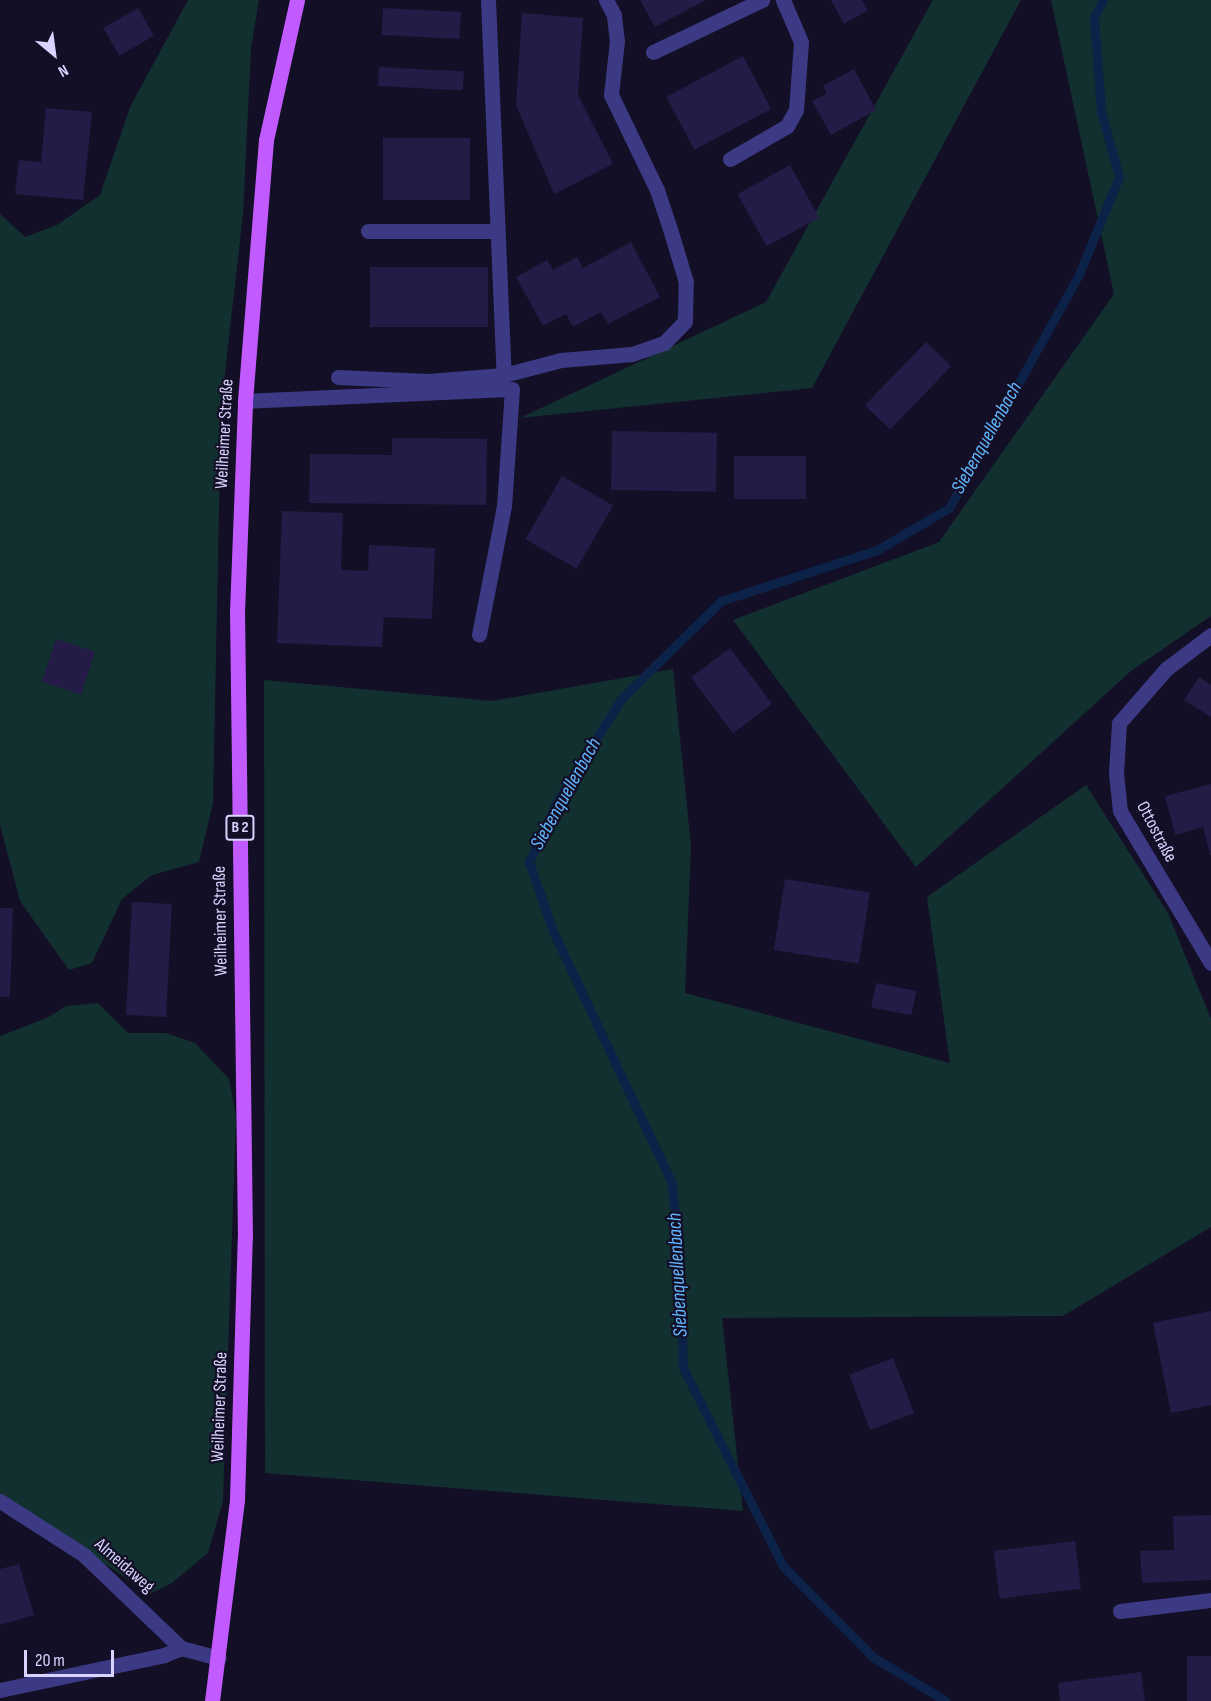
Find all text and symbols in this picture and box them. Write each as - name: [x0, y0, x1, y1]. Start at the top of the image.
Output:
- north arrow: [24, 24, 84, 84]
- text: N: [55, 60, 71, 81]
- street label: Weilheimer Straße: [211, 378, 239, 490]
- water label: Siebenquellenbach: [946, 378, 1028, 498]
- water label: Siebenquellenbach: [525, 734, 607, 854]
- street label: Ottostraße: [1131, 798, 1181, 866]
- road number: B 2: [225, 815, 255, 841]
- street label: Weilheimer Straße: [209, 866, 233, 976]
- water label: Siebenquellenbach: [663, 1212, 693, 1338]
- street label: Weilheimer Straße: [207, 1352, 233, 1462]
- street label: Almeidaweg: [90, 1534, 158, 1598]
- scale bar: [27, 1638, 117, 1676]
- text: 20 m: [35, 1650, 65, 1671]

